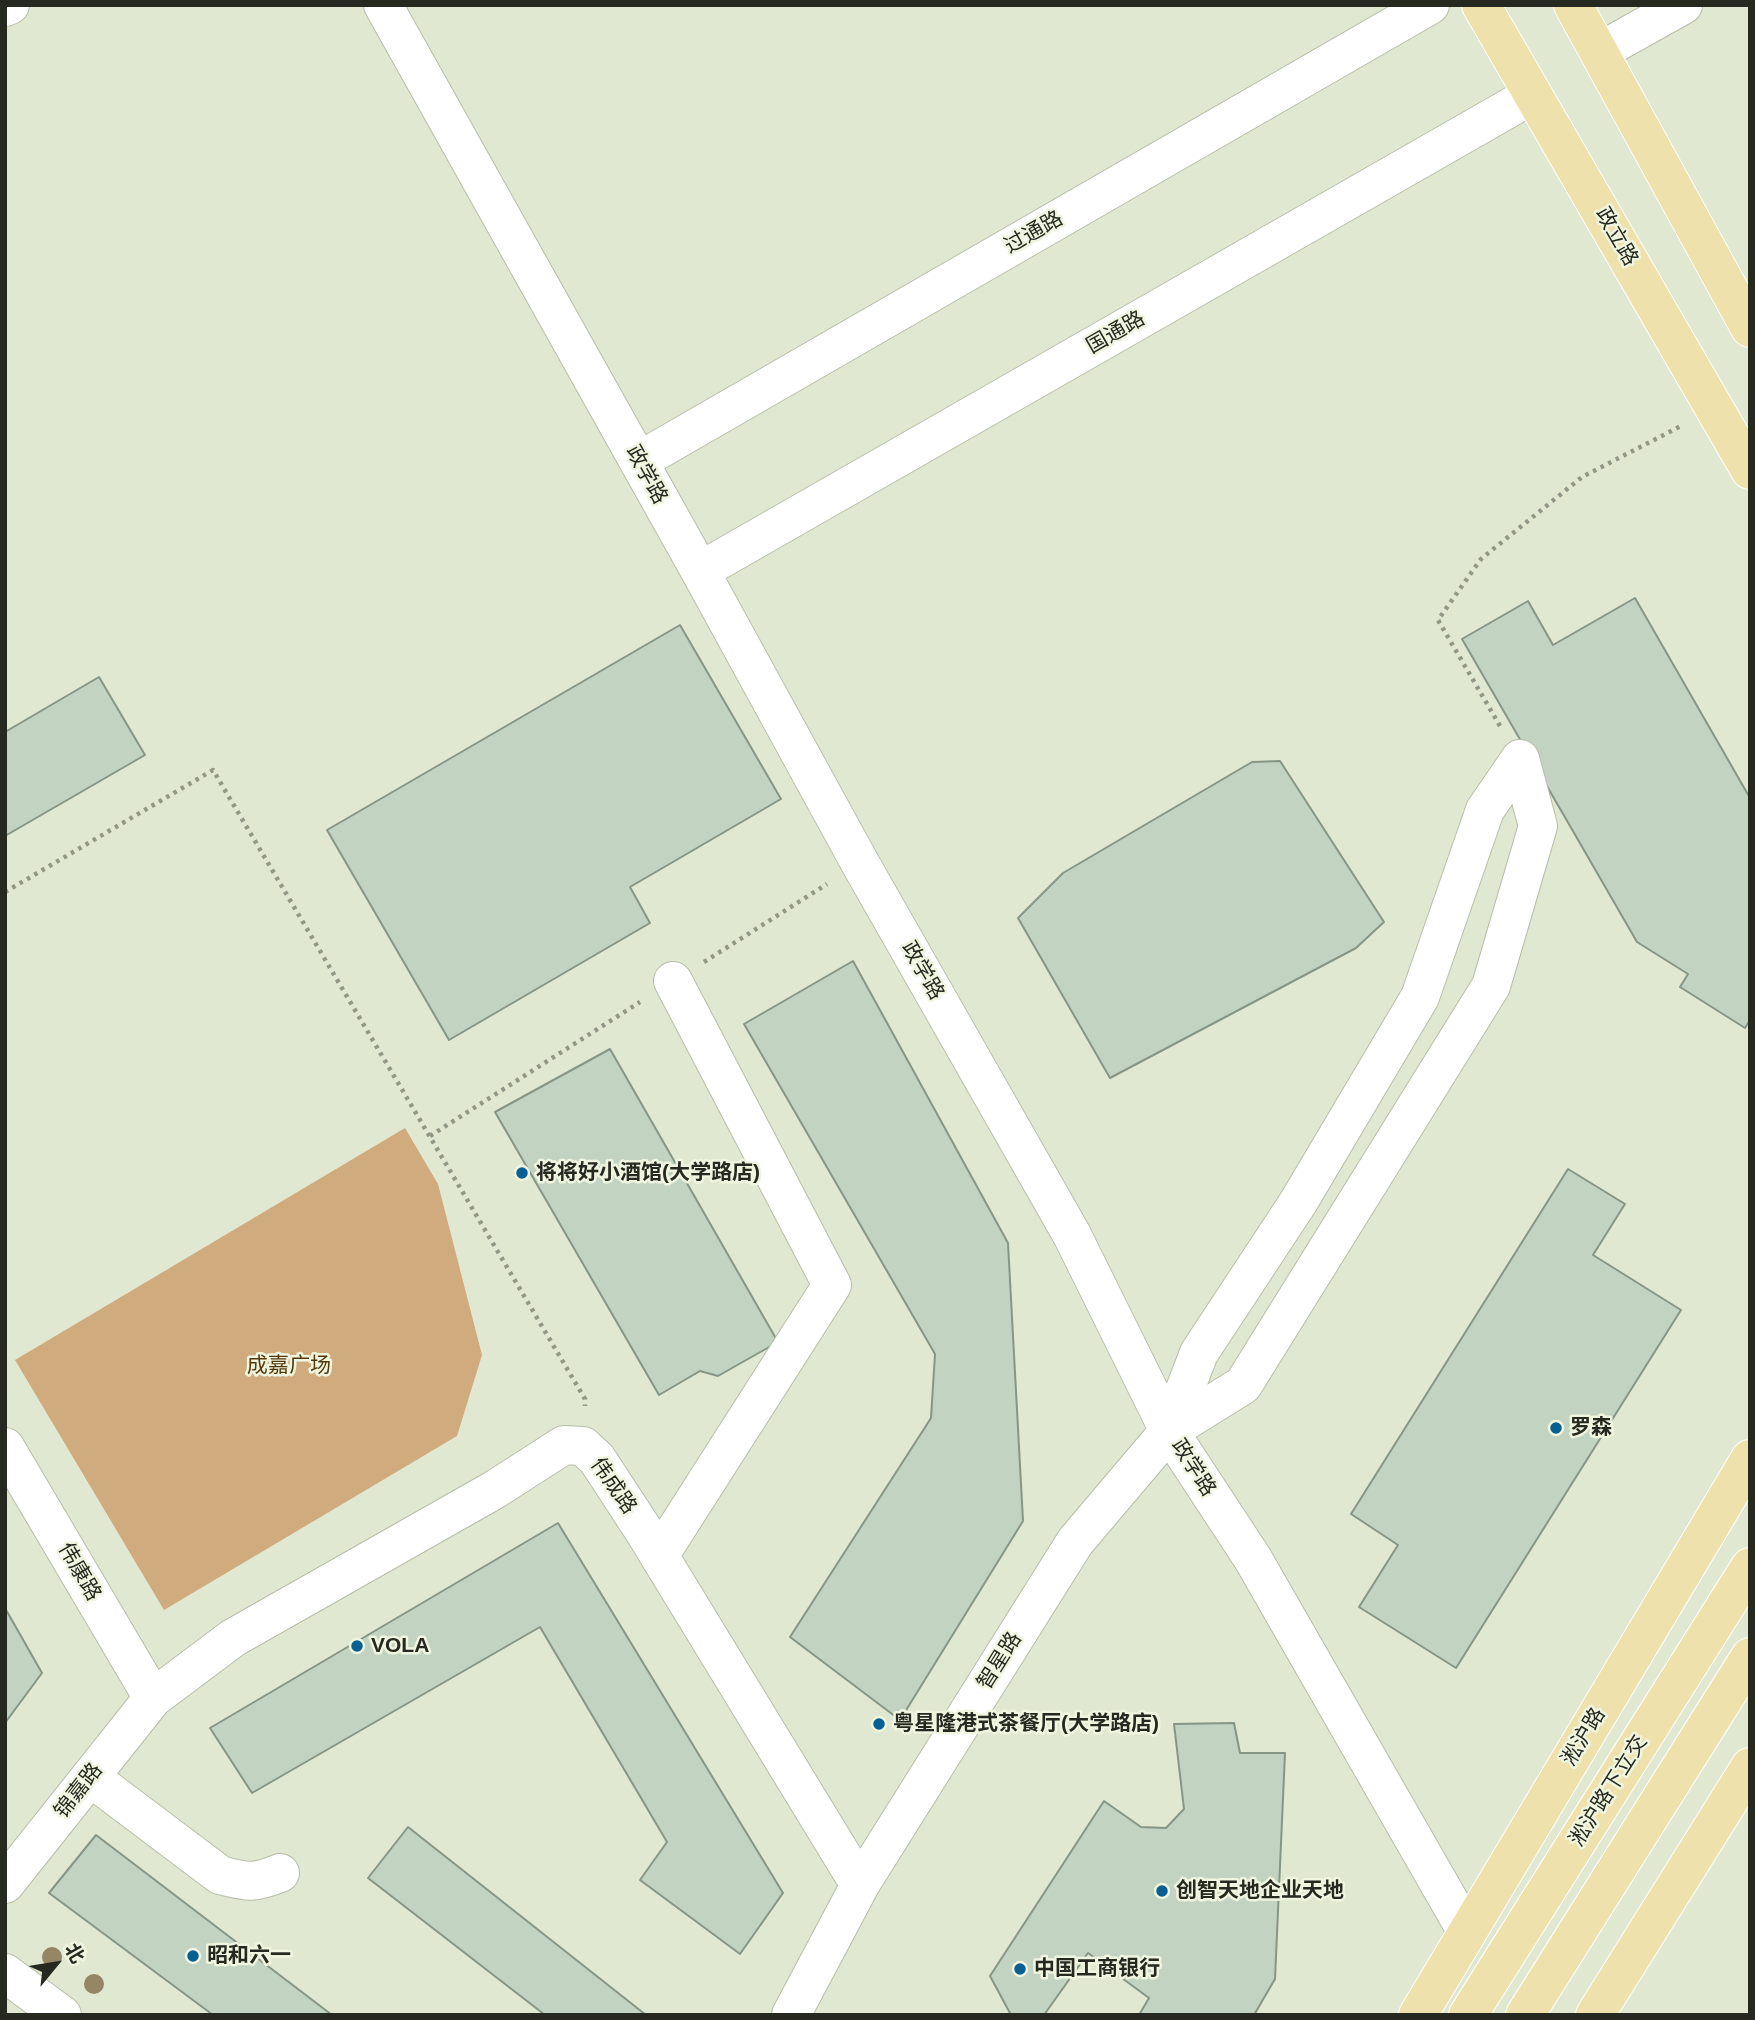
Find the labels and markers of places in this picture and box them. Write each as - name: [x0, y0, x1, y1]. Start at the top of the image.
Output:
- place label: 将将好小酒馆(大学路店): [536, 1160, 760, 1186]
- marker: 将将好小酒馆(大学路店): [514, 1165, 530, 1181]
- place label: 罗森: [1570, 1415, 1612, 1441]
- marker: 罗森: [1548, 1420, 1564, 1436]
- place label: VOLA: [371, 1633, 429, 1659]
- marker: VOLA: [349, 1638, 365, 1654]
- place label: 粤星隆港式茶餐厅(大学路店): [893, 1711, 1159, 1737]
- marker: 粤星隆港式茶餐厅(大学路店): [871, 1716, 887, 1732]
- place label: 创智天地企业天地: [1176, 1878, 1344, 1904]
- marker: 创智天地企业天地: [1154, 1883, 1170, 1899]
- place label: 昭和六一: [207, 1943, 291, 1969]
- marker: 昭和六一: [185, 1948, 201, 1964]
- place label: 中国工商银行: [1034, 1956, 1160, 1982]
- marker: 中国工商银行: [1012, 1961, 1028, 1977]

